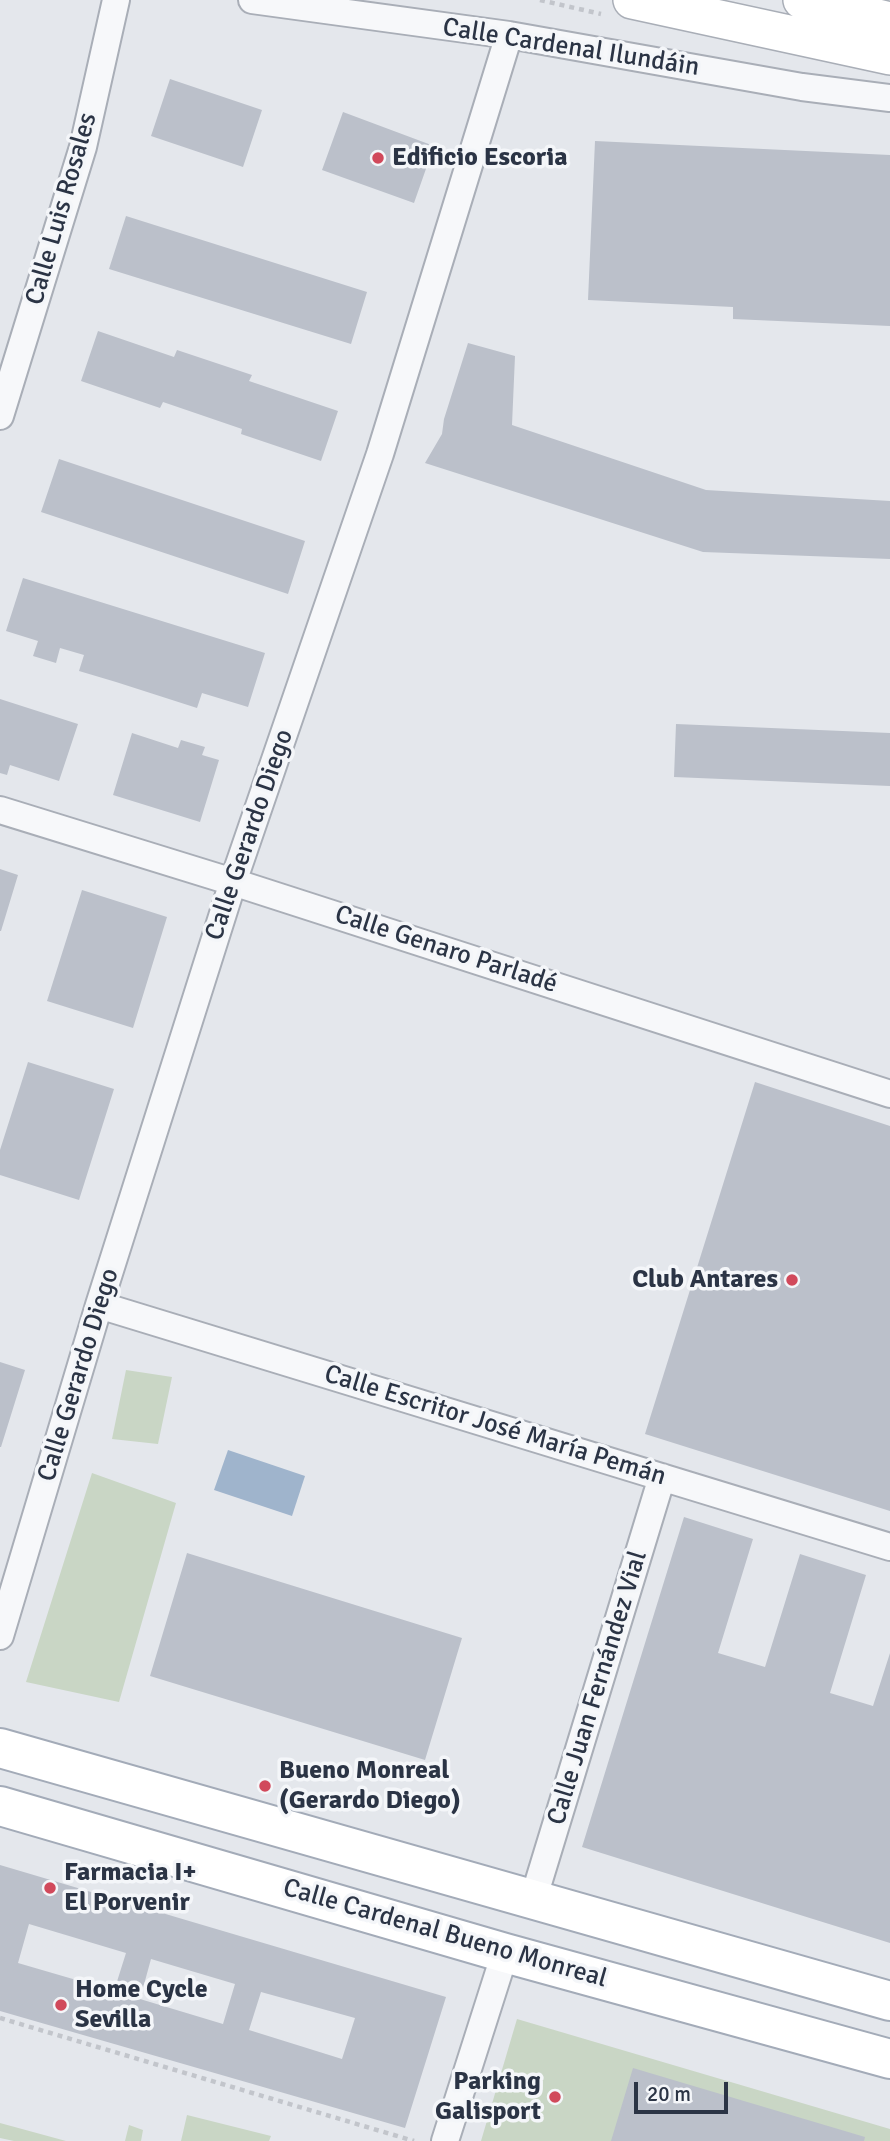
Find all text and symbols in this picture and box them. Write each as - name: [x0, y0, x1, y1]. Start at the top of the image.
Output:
- street label: Calle Cardenal Ilundáin: [440, 12, 702, 84]
- street label: Calle Luis Rosales: [20, 109, 104, 309]
- place label: Edificio Escoria: [392, 142, 568, 174]
- marker: Edificio Escoria: [370, 150, 386, 166]
- street label: Calle Gerardo Diego: [199, 725, 301, 945]
- street label: Calle Genaro Parladé: [331, 899, 561, 1001]
- place label: Club Antares: [632, 1264, 778, 1296]
- street label: Calle Gerardo Diego: [32, 1265, 126, 1485]
- marker: Club Antares: [784, 1272, 800, 1288]
- street label: Calle Escritor José María Pemán: [320, 1359, 670, 1493]
- street label: Calle Juan Fernández Vial: [541, 1547, 655, 1829]
- place label: Bueno Monreal (Gerardo Diego): [279, 1755, 461, 1816]
- marker: Bueno Monreal (Gerardo Diego): [257, 1778, 273, 1794]
- place label: Farmacia I+ El Porvenir: [64, 1857, 196, 1918]
- street label: Calle Cardenal Bueno Monreal: [279, 1873, 611, 1995]
- marker: Farmacia I+ El Porvenir: [42, 1880, 58, 1896]
- place label: Home Cycle Sevilla: [75, 1974, 208, 2036]
- marker: Home Cycle Sevilla: [53, 1997, 69, 2013]
- place label: Parking Galisport: [435, 2066, 541, 2128]
- scale bar: [638, 2068, 732, 2112]
- text: 20 m: [647, 2081, 691, 2107]
- marker: Parking Galisport: [547, 2089, 563, 2105]

